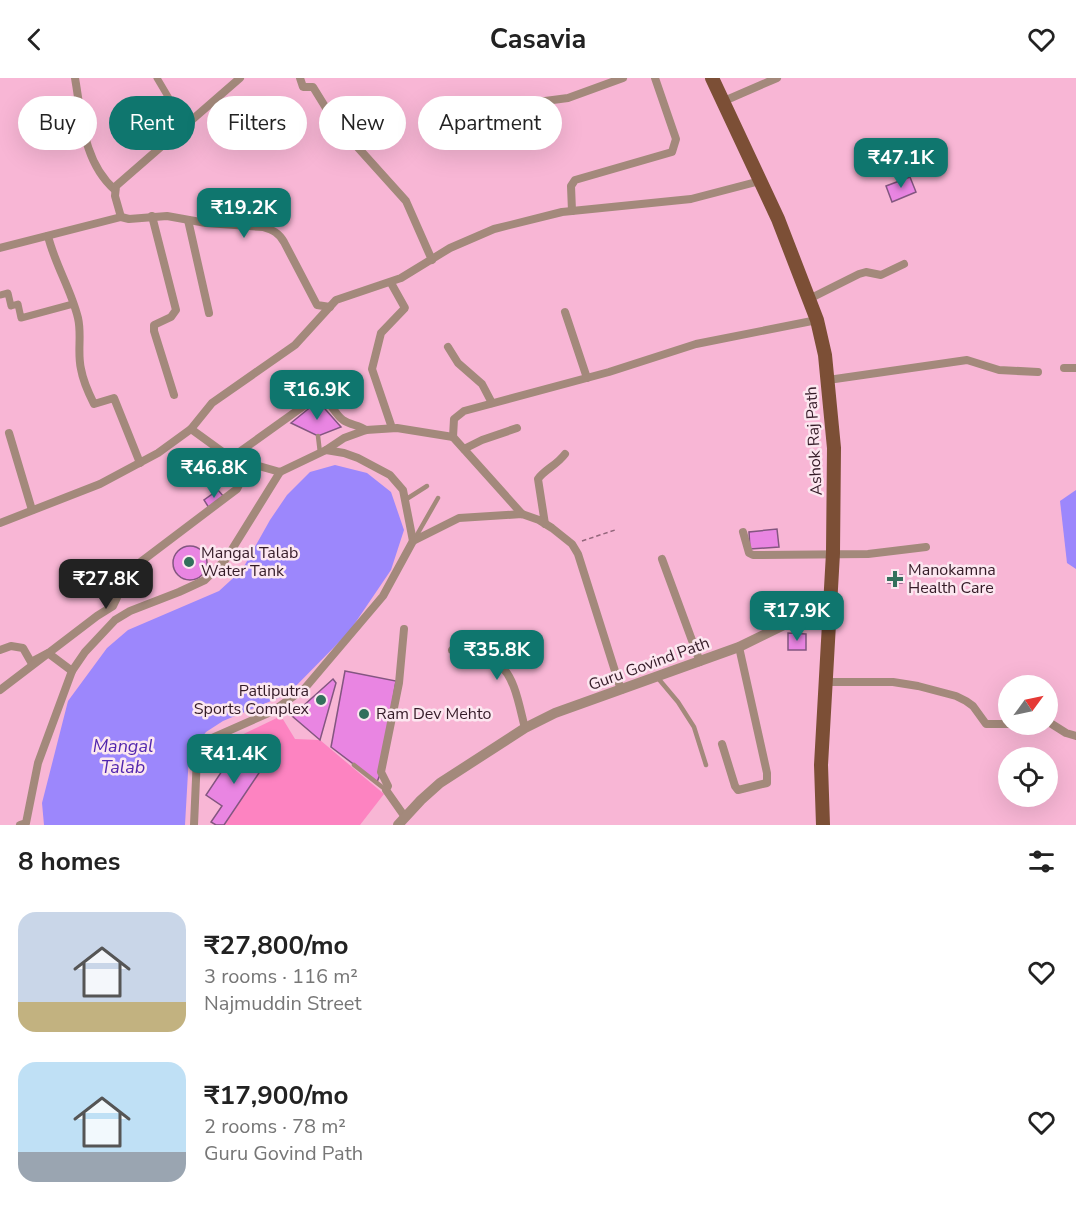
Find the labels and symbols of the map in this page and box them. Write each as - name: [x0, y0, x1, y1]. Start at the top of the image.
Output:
- pin: ₹47.1K: [852, 138, 950, 189]
- pin: ₹19.2K: [195, 188, 293, 239]
- pin: ₹16.9K: [268, 370, 366, 421]
- street label: Ashok Raj Path: [800, 386, 828, 496]
- pin: ₹46.8K: [165, 448, 263, 499]
- place label: Mangal Talab Water Tank: [201, 542, 298, 582]
- marker: Mangal Talab Water Tank: [182, 555, 196, 569]
- pin: ₹27.8K: [57, 559, 155, 610]
- place label: Manokamna Health Care: [908, 559, 996, 599]
- marker: Manokamna Health Care: [886, 570, 904, 588]
- pin: ₹17.9K: [748, 591, 846, 642]
- pin: ₹35.8K: [448, 630, 546, 681]
- street label: Guru Govind Path: [585, 632, 713, 696]
- north arrow: [998, 675, 1058, 735]
- place label: Patliputra Sports Complex: [194, 680, 310, 720]
- marker: Patliputra Sports Complex: [314, 693, 328, 707]
- place label: Ram Dev Mehto: [376, 703, 491, 725]
- marker: Ram Dev Mehto: [357, 707, 371, 721]
- water label: Mangal Talab: [93, 734, 153, 779]
- pin: ₹41.4K: [185, 734, 283, 785]

